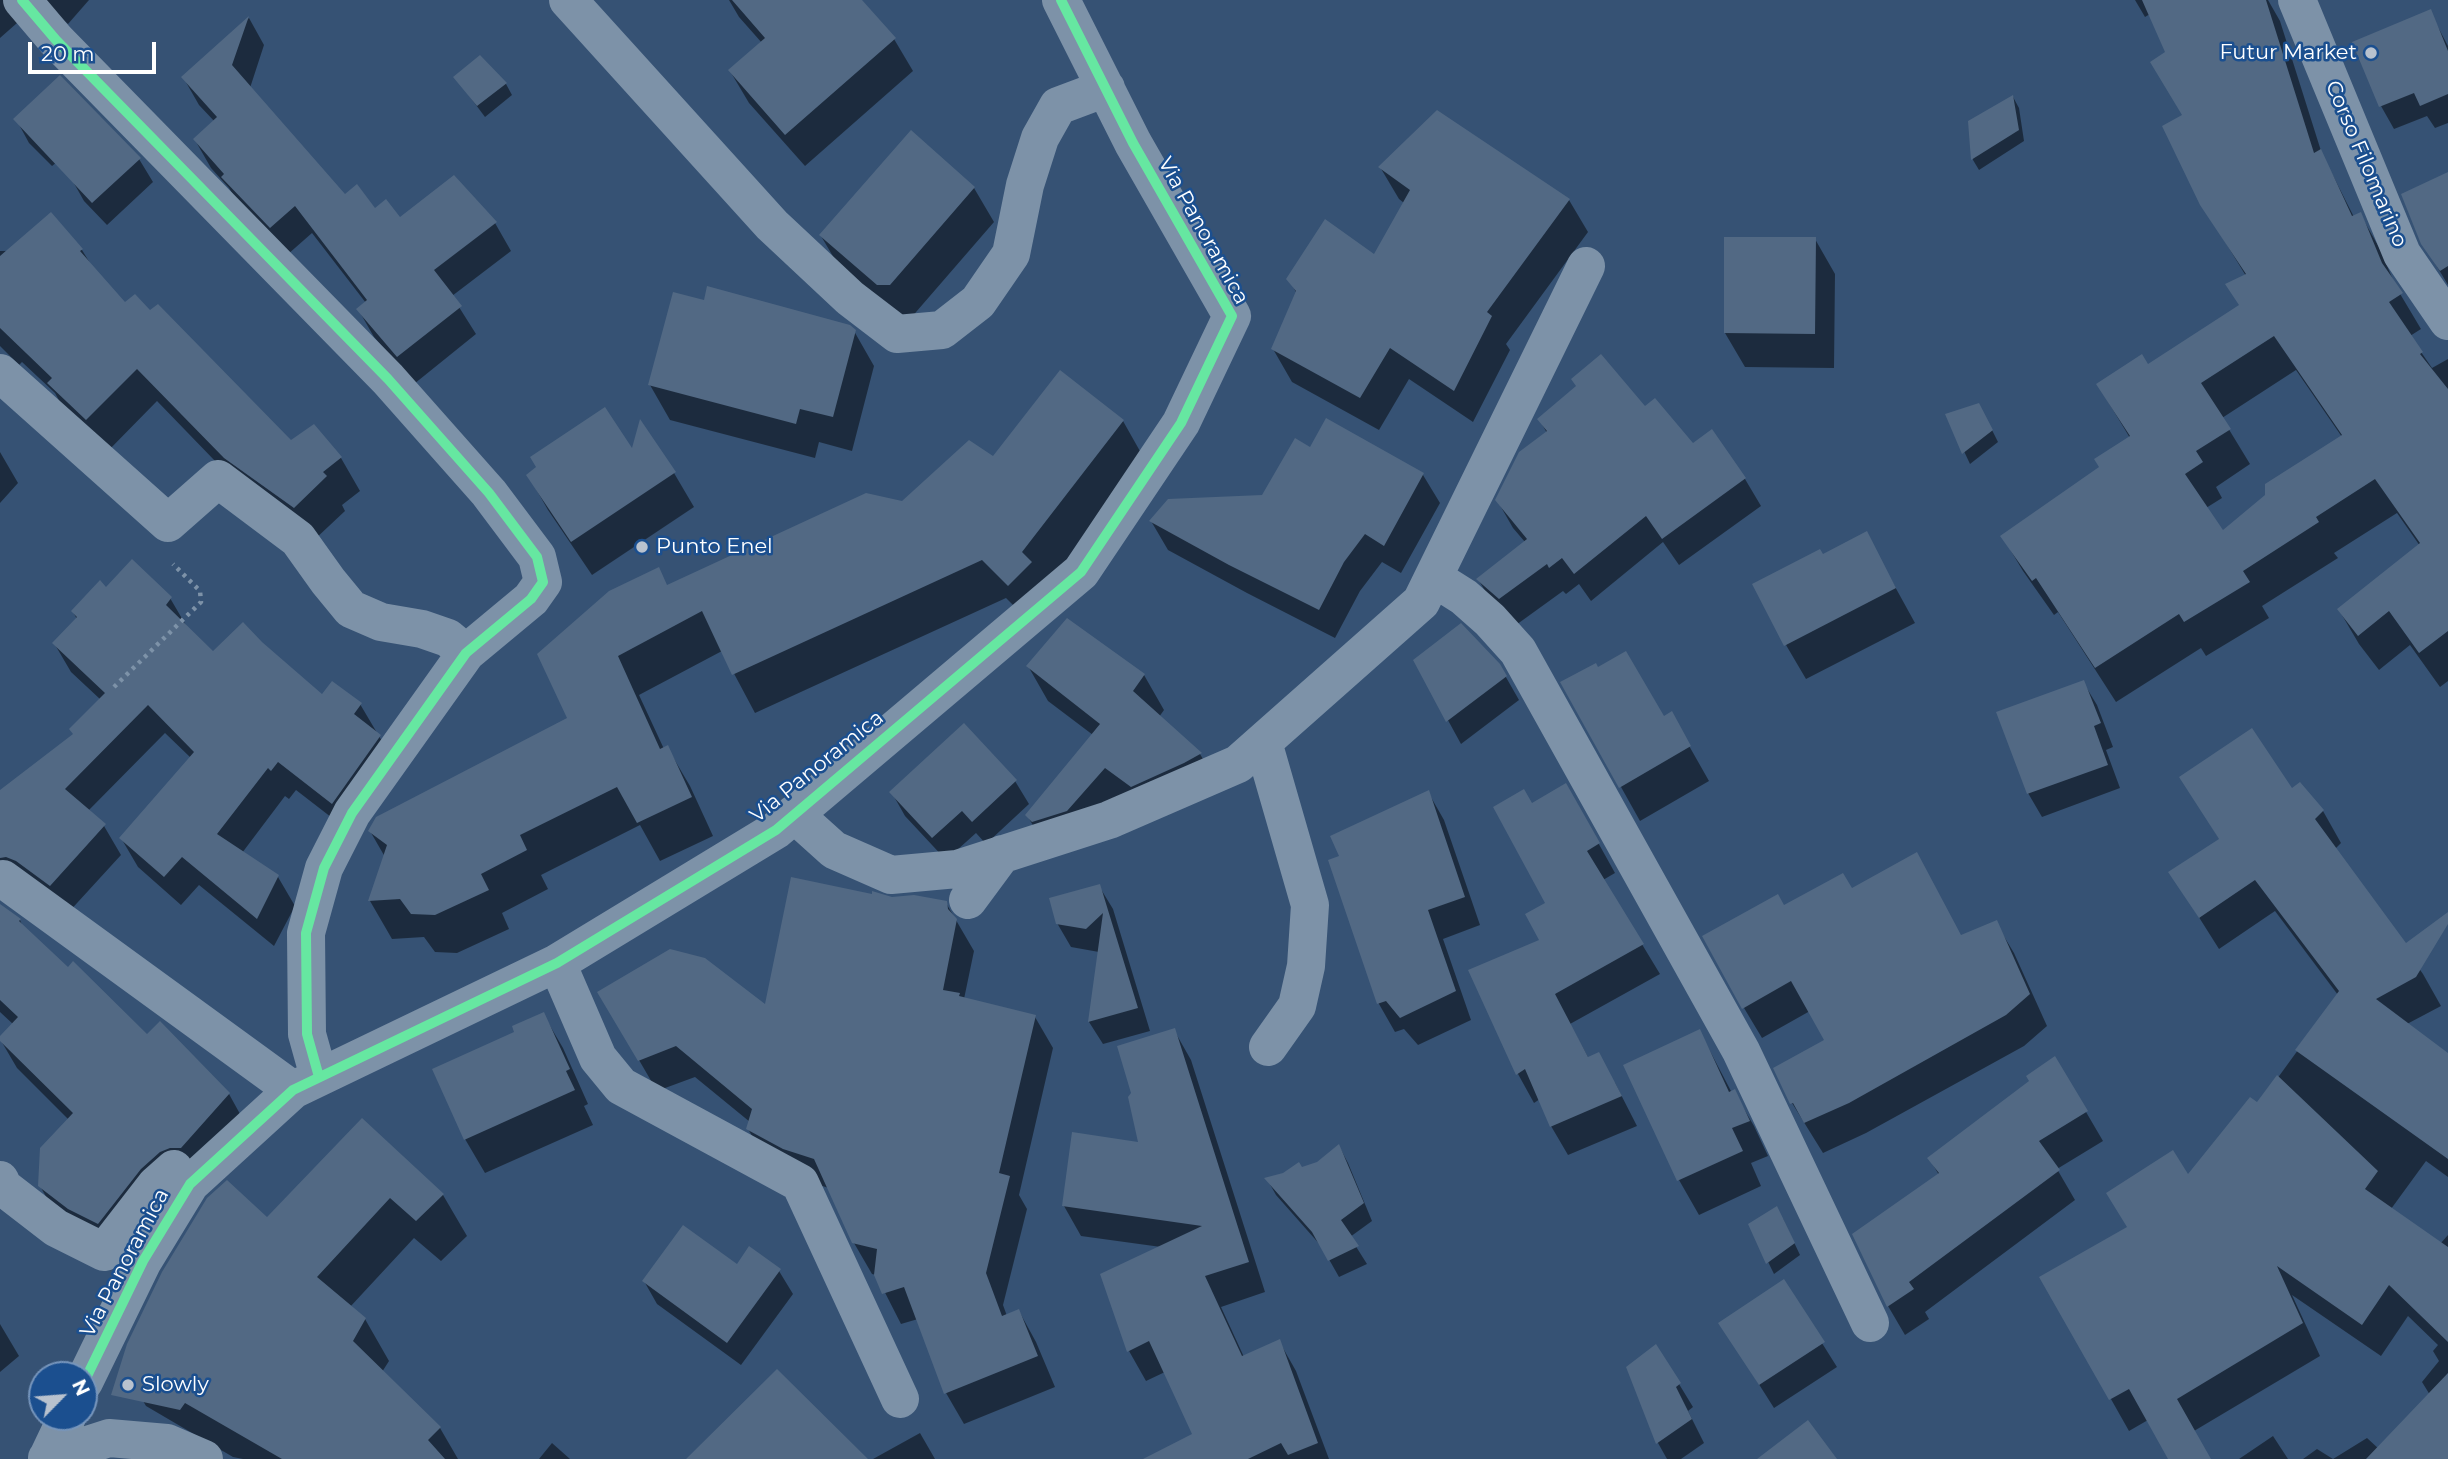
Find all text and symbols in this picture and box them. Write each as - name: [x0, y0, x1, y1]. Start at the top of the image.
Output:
- scale bar: [32, 28, 159, 72]
- place label: Futur Market: [2219, 40, 2357, 66]
- text: 20 m: [41, 41, 95, 66]
- marker: Futur Market: [2363, 45, 2379, 61]
- street label: Corso Filomarino: [2320, 77, 2412, 251]
- street label: Via Panoramica: [1152, 153, 1254, 309]
- place label: Punto Enel: [656, 534, 773, 560]
- marker: Punto Enel: [634, 539, 650, 555]
- street label: Via Panoramica: [745, 705, 889, 829]
- street label: Via Panoramica: [75, 1184, 175, 1342]
- north arrow: [28, 1361, 98, 1431]
- place label: Slowly: [142, 1372, 209, 1398]
- text: N: [67, 1376, 94, 1400]
- marker: Slowly: [120, 1377, 136, 1393]

